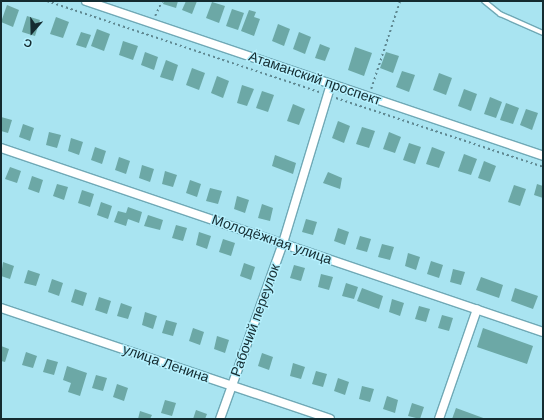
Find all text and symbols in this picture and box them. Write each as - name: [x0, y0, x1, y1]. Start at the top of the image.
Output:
- north arrow: [12, 12, 52, 52]
- text: С: [22, 36, 34, 50]
- street label: Атаманский проспект: [247, 47, 383, 109]
- street label: Молодёжная улица: [210, 211, 334, 267]
- street label: Рабочий переулок: [227, 261, 283, 379]
- street label: улица Ленина: [121, 340, 211, 386]

